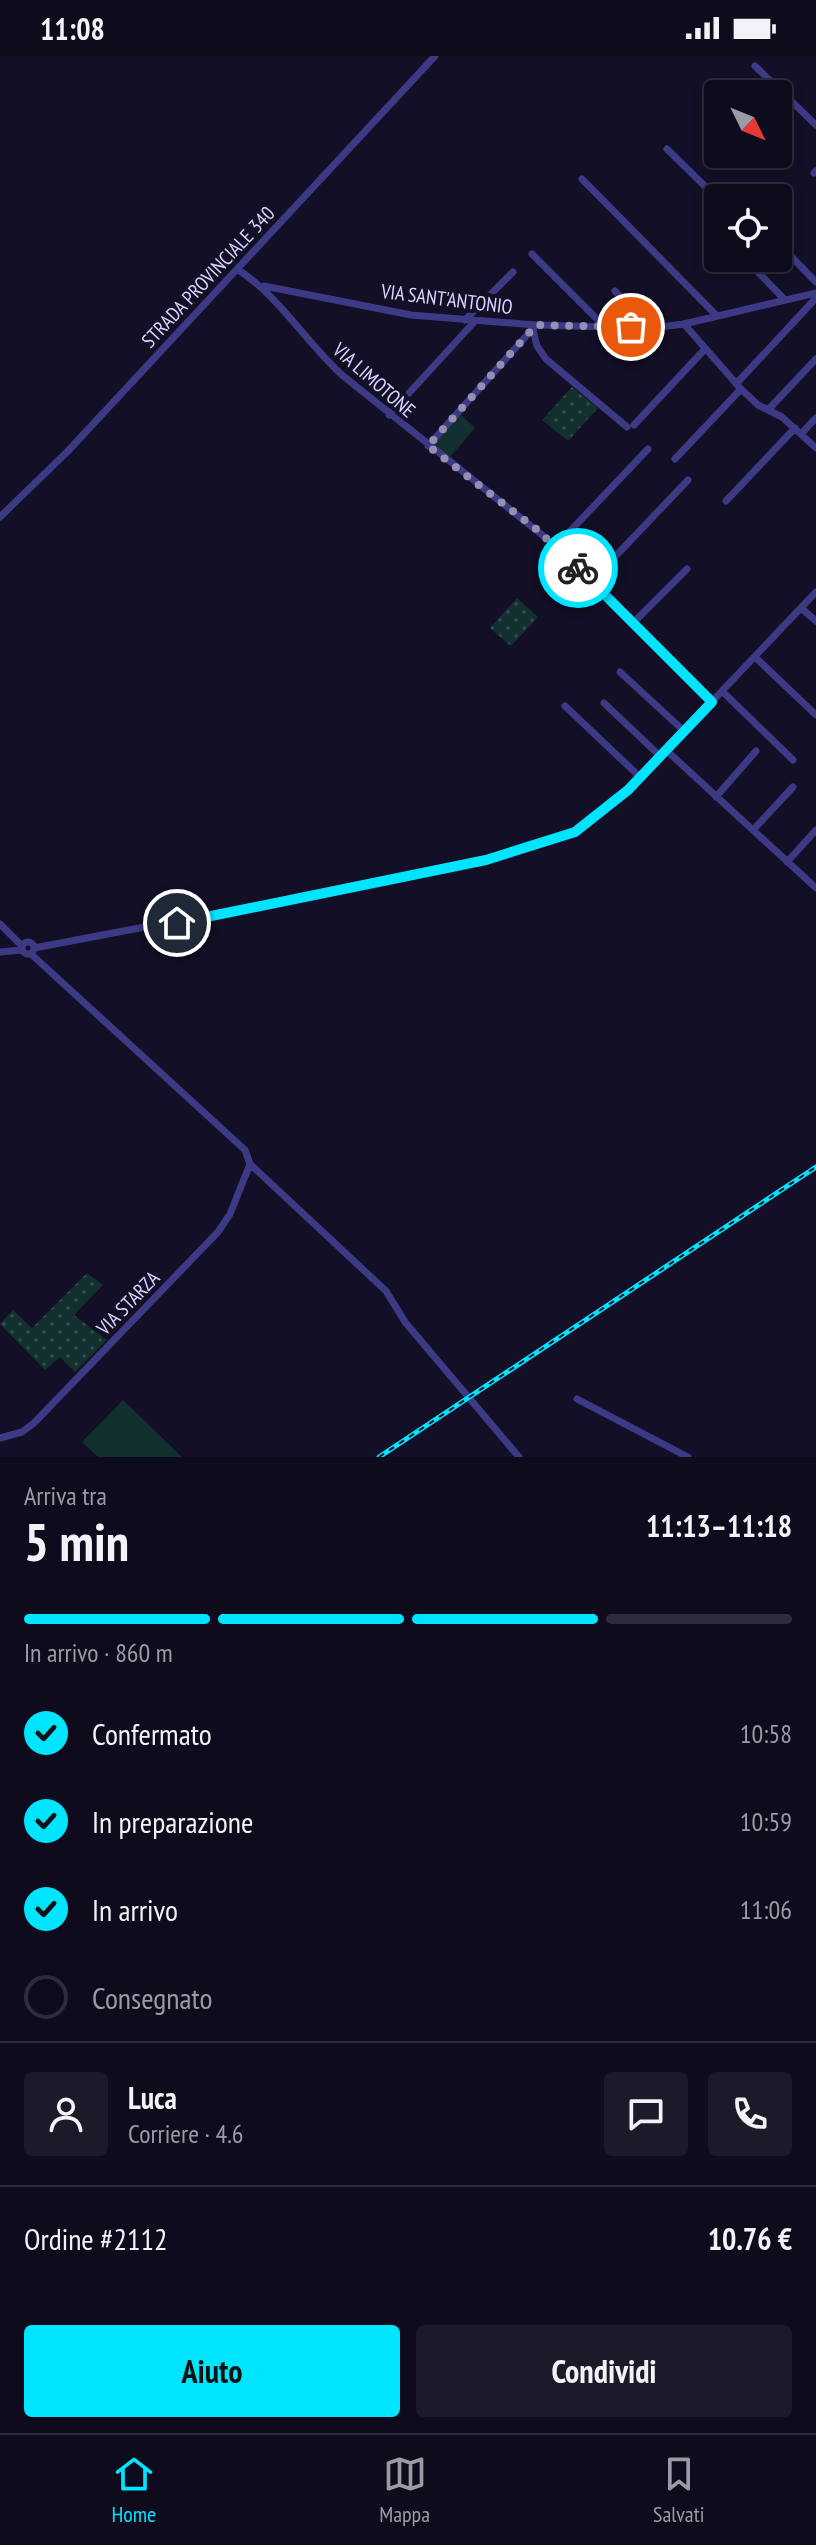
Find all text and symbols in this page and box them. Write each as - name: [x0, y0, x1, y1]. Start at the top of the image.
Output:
- text: 11:08: [40, 9, 105, 48]
- north arrow: [704, 80, 792, 168]
- map controls: [704, 80, 792, 272]
- button: locate: [704, 184, 792, 272]
- street label: STRADA PROVINCIALE 340: [136, 201, 280, 353]
- street label: VIA SANT'ANTONIO: [379, 278, 514, 320]
- pin: [597, 293, 665, 361]
- icon: bag: [609, 305, 653, 349]
- street label: VIA LIMOTONE: [326, 336, 421, 423]
- courier: [538, 528, 618, 608]
- icon: bike: [556, 546, 600, 590]
- pin: [143, 889, 211, 957]
- icon: home: [155, 901, 199, 945]
- street label: VIA STARZA: [90, 1265, 165, 1342]
- text: Arriva tra: [24, 1479, 107, 1512]
- text: 11:13–11:18: [646, 1506, 792, 1545]
- text: 5 min: [24, 1508, 129, 1575]
- text: In arrivo · 860 m: [24, 1636, 173, 1669]
- icon: check: [24, 1711, 68, 1755]
- text: Confermato: [92, 1714, 212, 1753]
- text: 10:58: [740, 1717, 792, 1750]
- icon: check: [24, 1799, 68, 1843]
- text: In preparazione: [92, 1802, 253, 1841]
- text: 10:59: [740, 1805, 792, 1838]
- icon: check: [24, 1887, 68, 1931]
- text: In arrivo: [92, 1890, 178, 1929]
- text: 11:06: [740, 1893, 792, 1926]
- text: Consegnato: [92, 1978, 212, 2017]
- button: person: [24, 2072, 108, 2156]
- button: chat: [604, 2072, 688, 2156]
- button: phone: [708, 2072, 792, 2156]
- text: Luca: [128, 2078, 177, 2117]
- text: Corriere · 4.6: [128, 2117, 244, 2150]
- text: Ordine #2112: [24, 2219, 168, 2258]
- text: 10.76 €: [708, 2219, 792, 2258]
- button: Aiuto: [24, 2325, 400, 2417]
- button: Condividi: [416, 2325, 792, 2417]
- tab: Home: [112, 2452, 156, 2528]
- tab: Mappa: [379, 2452, 430, 2528]
- tab: Salvati: [653, 2452, 705, 2528]

